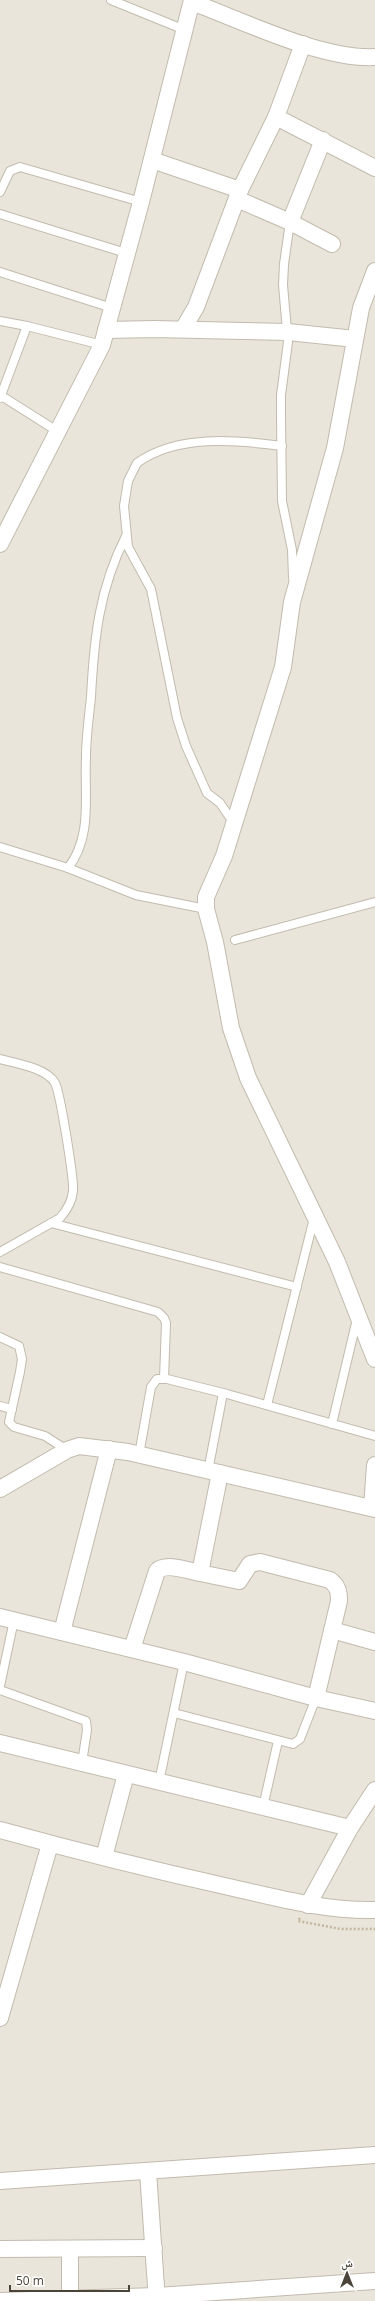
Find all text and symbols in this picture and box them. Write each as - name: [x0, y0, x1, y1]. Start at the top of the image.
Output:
- north arrow: [327, 2253, 367, 2293]
- text: ش: [341, 2255, 353, 2271]
- scale bar: [10, 2267, 129, 2293]
- text: 50 m: [16, 2272, 44, 2289]

